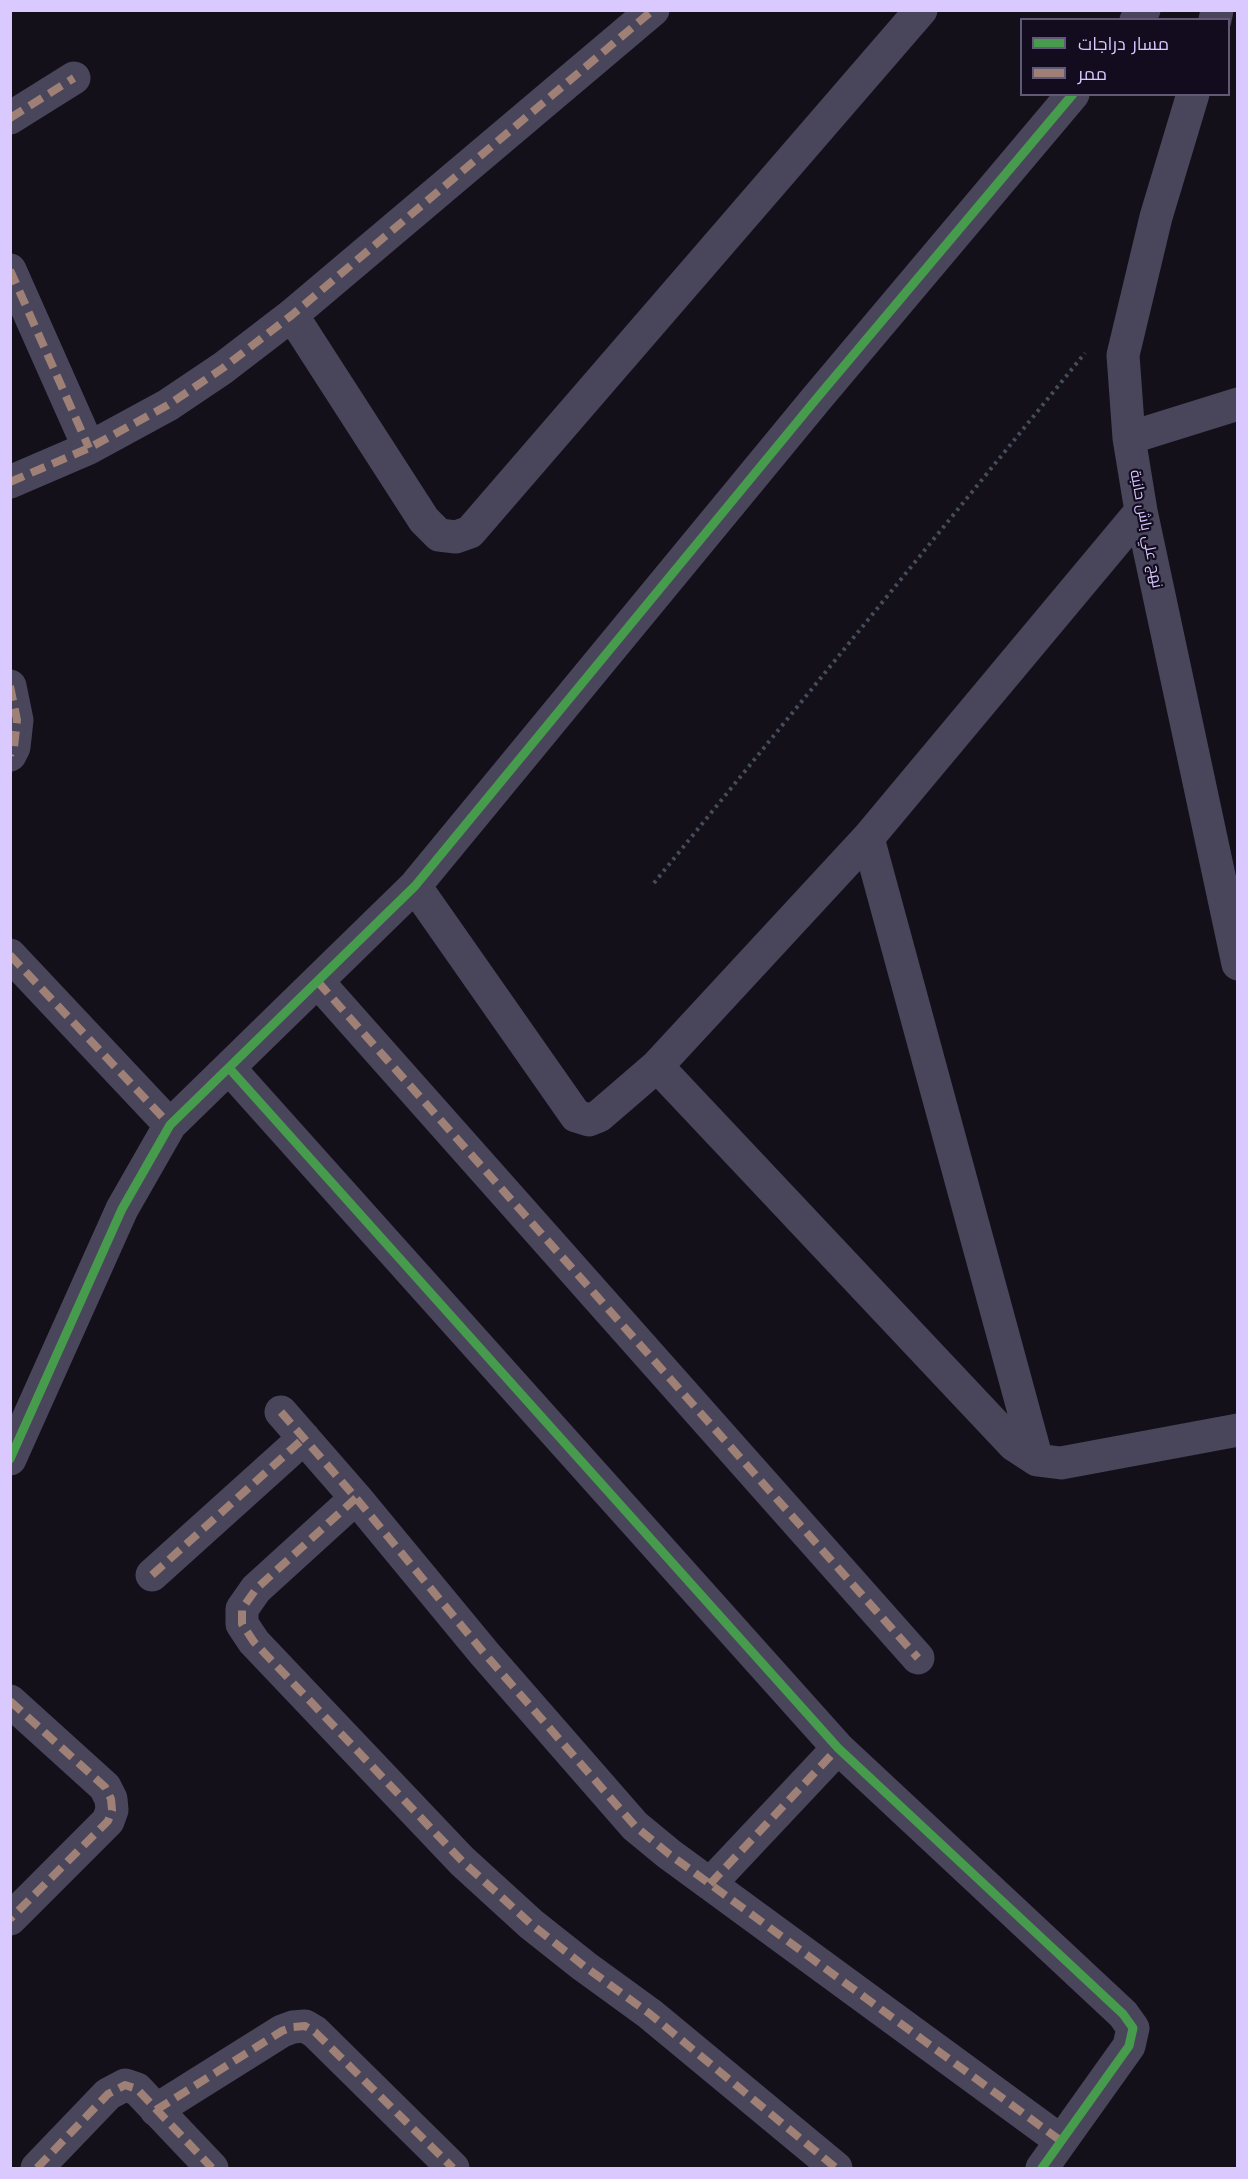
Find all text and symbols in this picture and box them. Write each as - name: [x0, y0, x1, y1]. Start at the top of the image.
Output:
- legend: [1020, 18, 1230, 96]
- text: مسار دراجات: [1078, 33, 1169, 54]
- text: ممر: [1078, 63, 1107, 84]
- street label: نهج علي باش حانبة: [1126, 469, 1166, 589]

